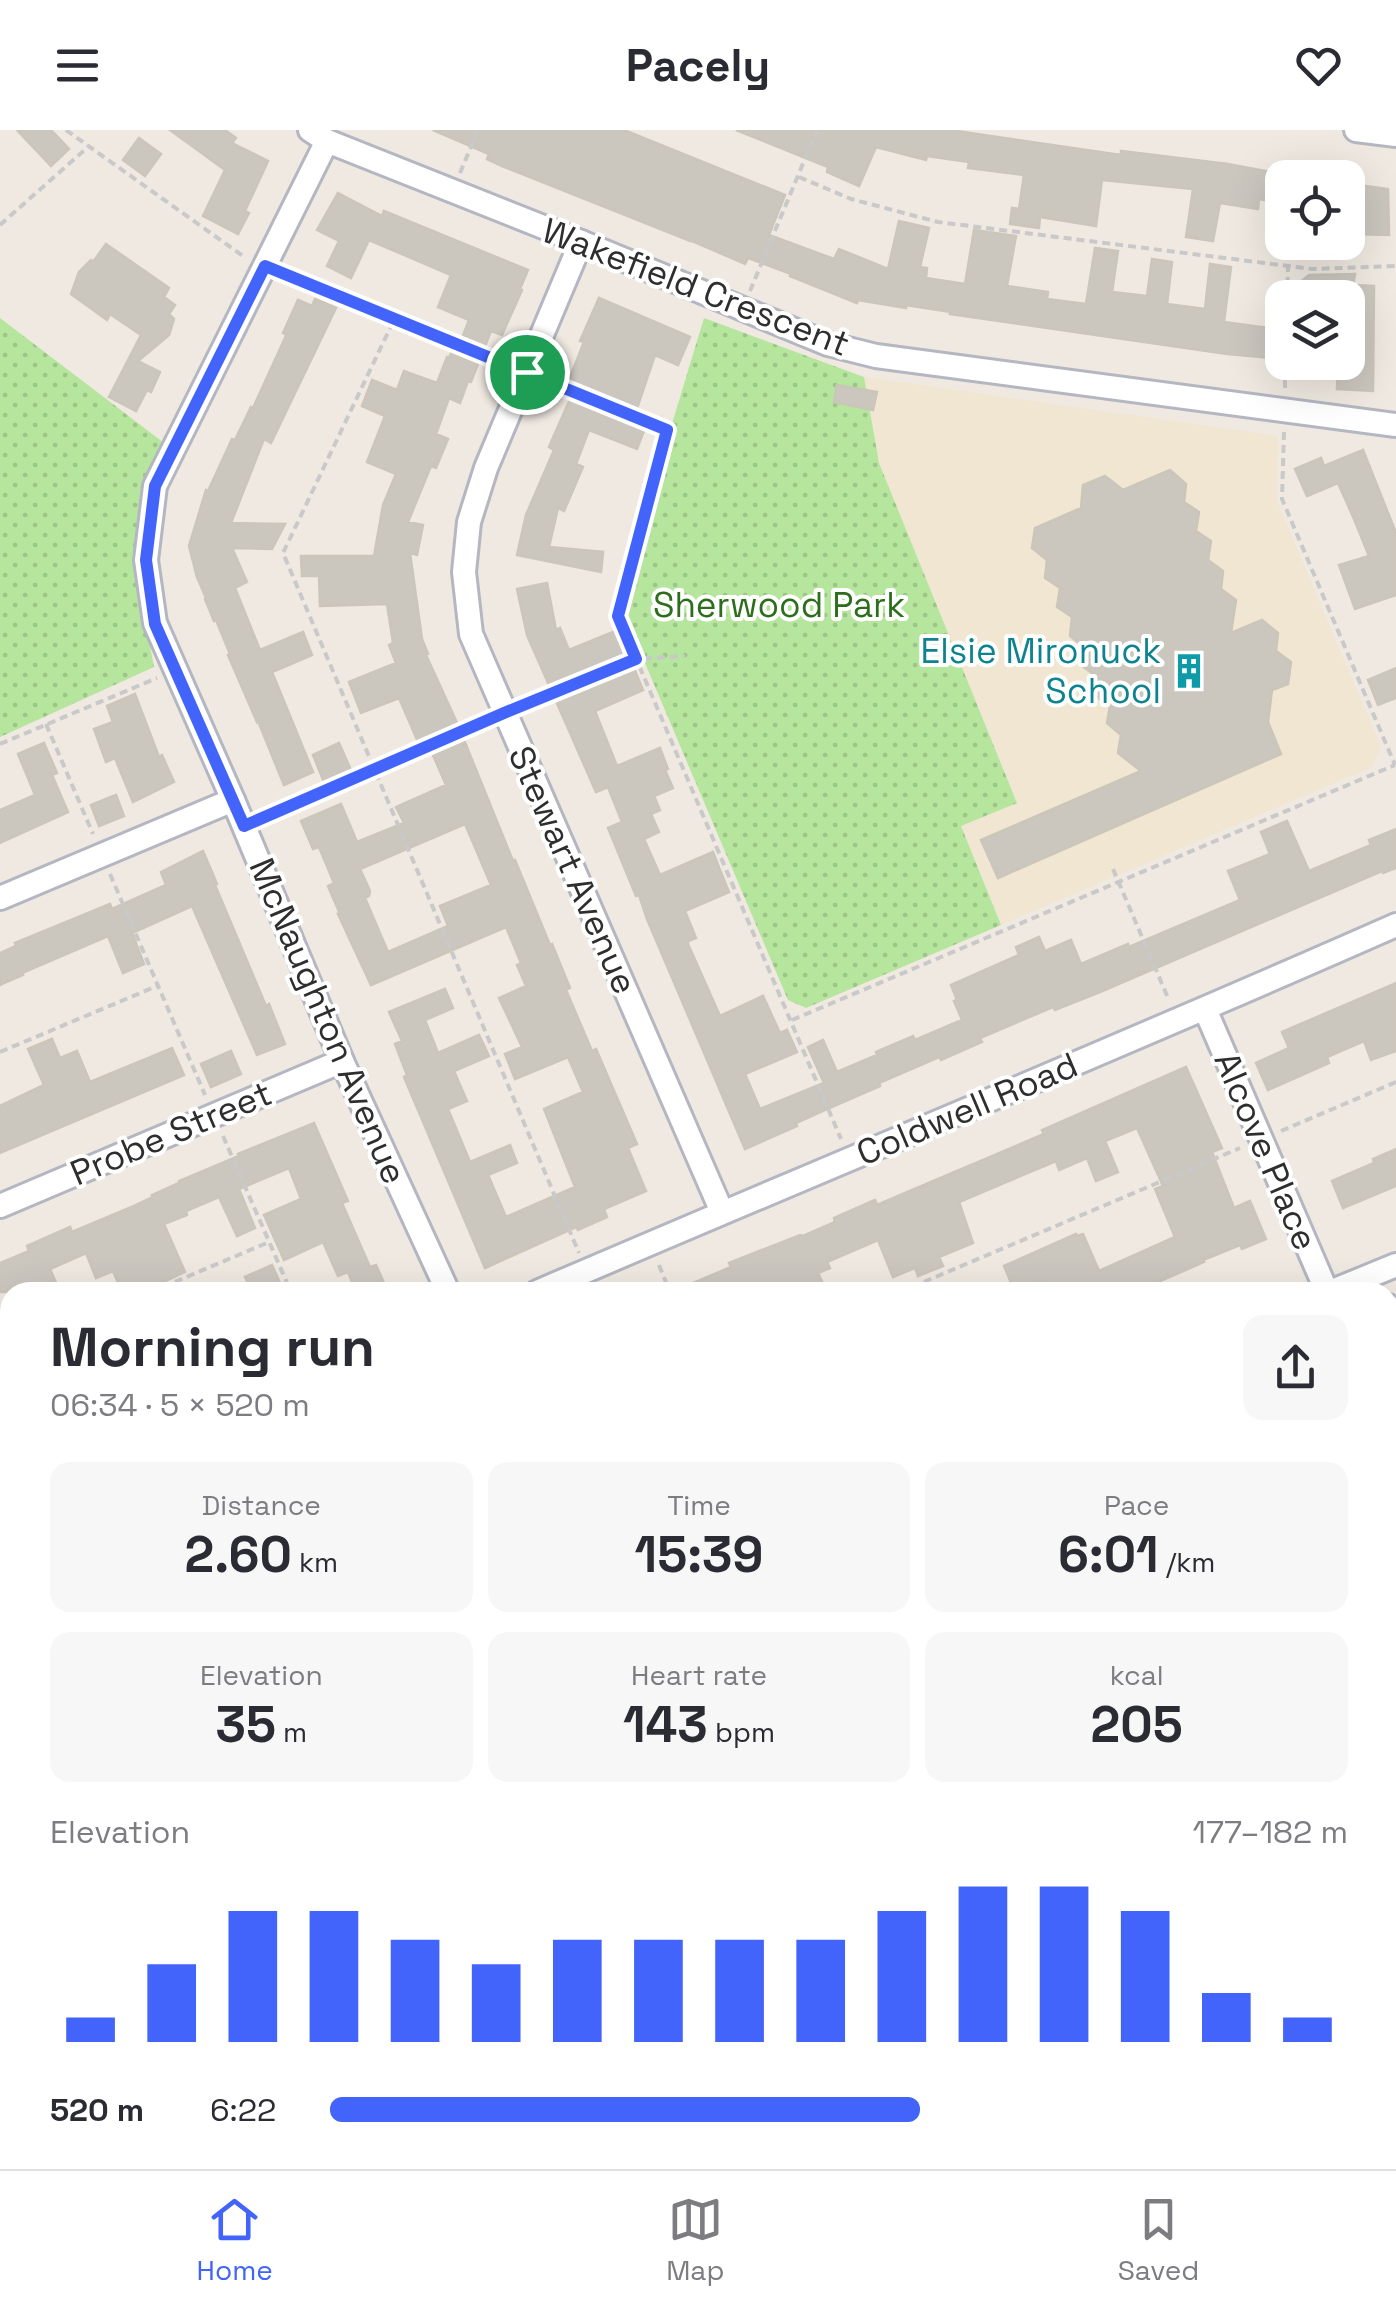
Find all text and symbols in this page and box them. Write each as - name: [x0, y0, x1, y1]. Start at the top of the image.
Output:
- text: Pacely: [626, 37, 770, 94]
- icon: menu: [50, 38, 105, 93]
- icon: heart: [1291, 38, 1346, 93]
- map controls: [1265, 160, 1365, 380]
- button: locate: [1265, 160, 1365, 260]
- street label: Wakefield Crescent: [536, 208, 856, 366]
- button: layers: [1265, 280, 1365, 380]
- pin: [485, 330, 570, 415]
- icon: arrive: [500, 345, 555, 400]
- park label: Sherwood Park: [653, 583, 905, 627]
- place label: Elsie Mironuck School: [921, 629, 1161, 713]
- building icon: Elsie Mironuck School: [1170, 652, 1208, 690]
- street label: Stewart Avenue: [499, 739, 647, 1001]
- street label: McNaughton Avenue: [239, 851, 417, 1191]
- street label: Coldwell Road: [850, 1043, 1084, 1175]
- street label: Alcove Place: [1204, 1045, 1328, 1257]
- street label: Probe Street: [64, 1071, 278, 1195]
- text: Morning run: [50, 1312, 375, 1382]
- button: share: [1243, 1315, 1348, 1420]
- text: 06:34 · 5 × 520 m: [50, 1385, 310, 1425]
- text: Distance: [202, 1487, 321, 1523]
- text: Time: [667, 1487, 731, 1523]
- text: Pace: [1104, 1487, 1169, 1523]
- text: 2.60: [184, 1523, 292, 1587]
- text: 15:39: [635, 1523, 763, 1587]
- text: 6:01: [1058, 1523, 1159, 1587]
- text: km: [292, 1544, 338, 1580]
- text: /km: [1159, 1544, 1215, 1580]
- text: Elevation: [200, 1657, 323, 1693]
- text: Heart rate: [631, 1657, 767, 1693]
- text: kcal: [1110, 1657, 1164, 1693]
- text: 35: [215, 1693, 276, 1757]
- text: 143: [623, 1693, 708, 1757]
- text: 205: [1091, 1693, 1183, 1757]
- text: m: [276, 1714, 307, 1750]
- text: bpm: [708, 1714, 775, 1750]
- text: Elevation: [50, 1812, 190, 1852]
- text: 177–182 m: [1193, 1812, 1348, 1852]
- text: 520 m: [50, 2090, 144, 2130]
- text: 6:22: [210, 2090, 276, 2130]
- tab: Home: [197, 2192, 273, 2288]
- tab: Map: [666, 2192, 725, 2288]
- tab: Saved: [1118, 2192, 1199, 2288]

